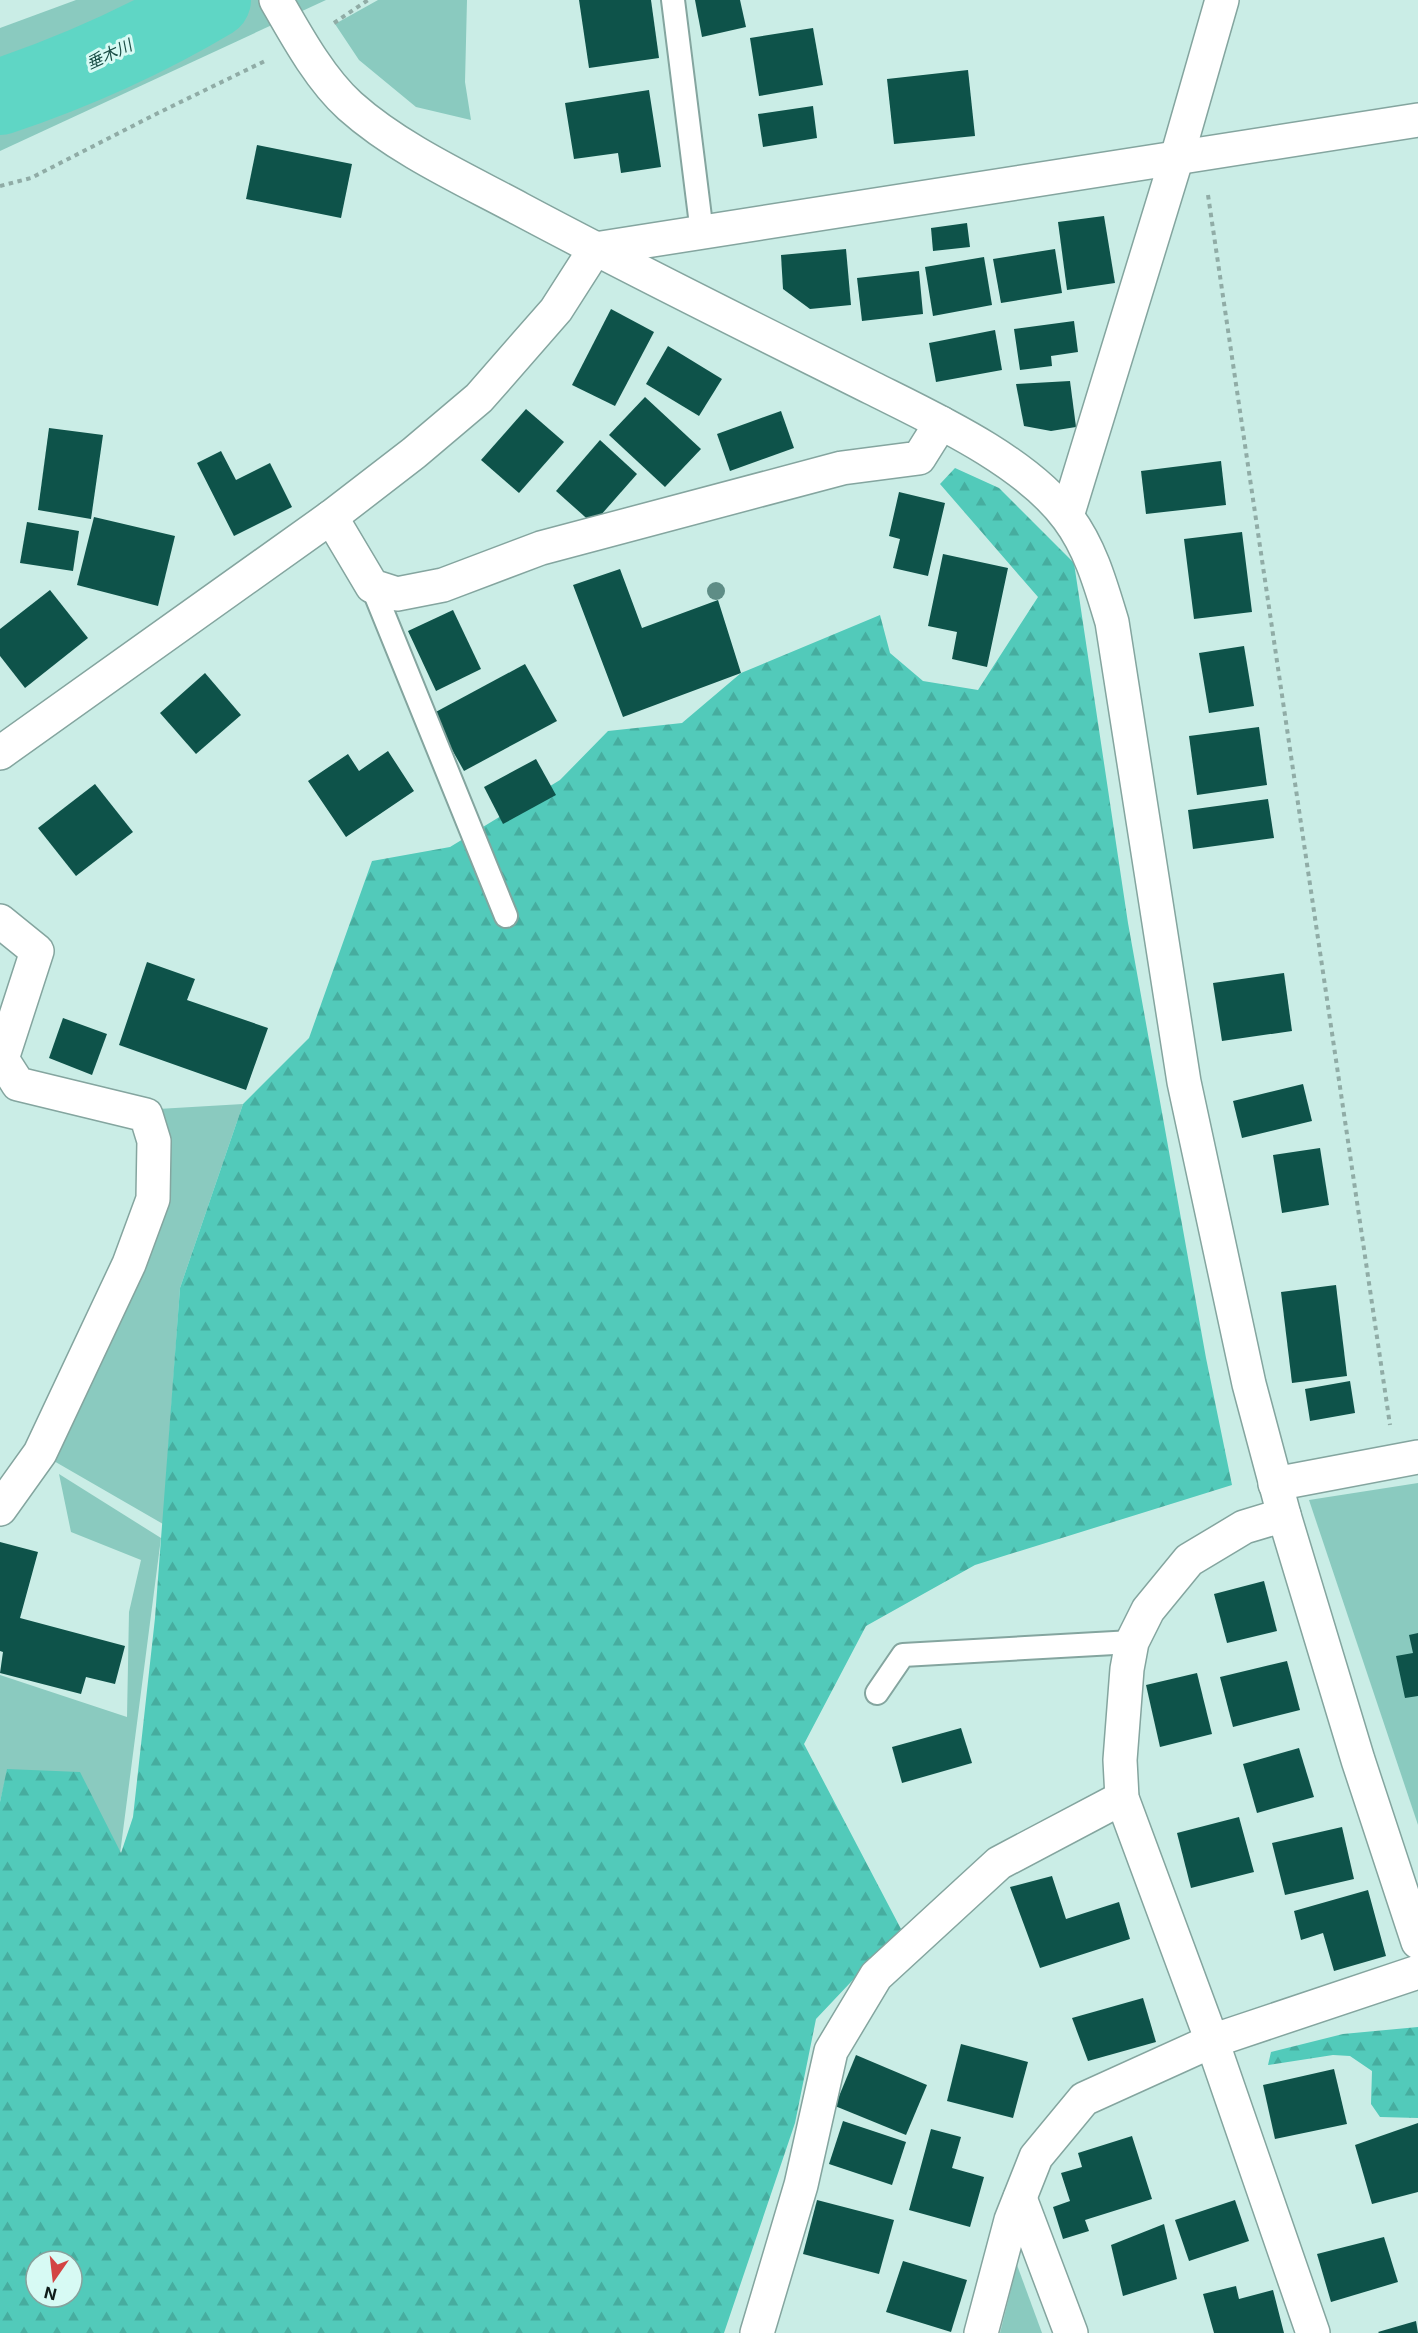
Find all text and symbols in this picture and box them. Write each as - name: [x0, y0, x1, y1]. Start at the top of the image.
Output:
- water label: 垂木川: [83, 34, 137, 73]
- north arrow: [24, 2249, 84, 2309]
- text: N: [42, 2282, 59, 2305]

